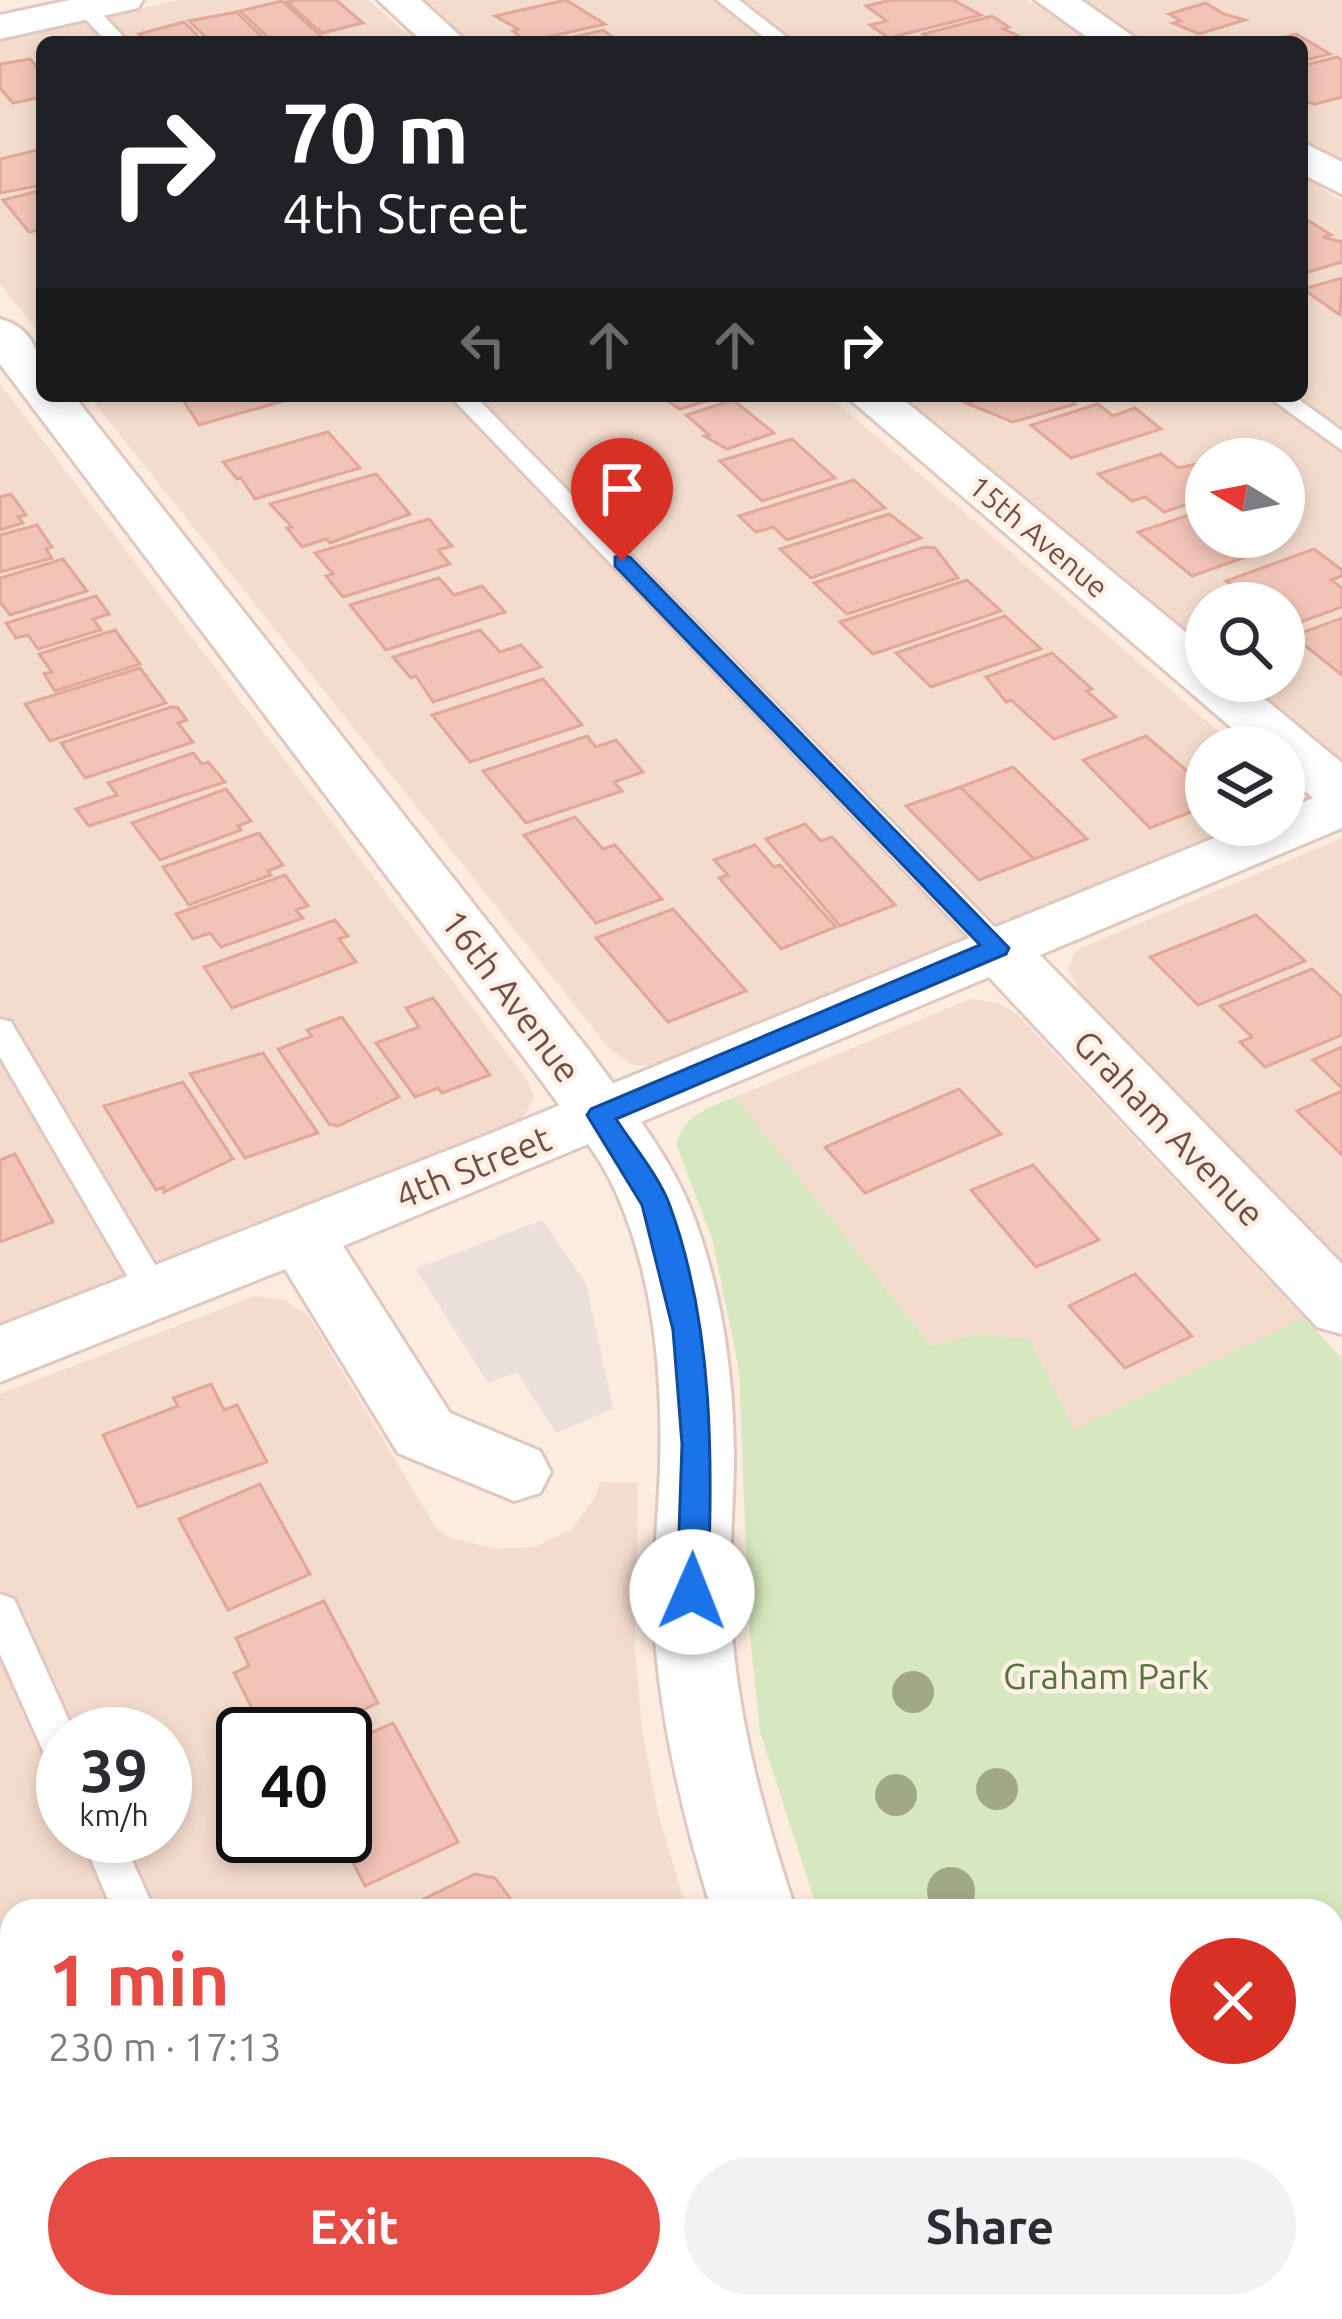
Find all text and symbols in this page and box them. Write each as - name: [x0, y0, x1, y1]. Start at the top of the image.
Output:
- icon: right: [84, 84, 240, 240]
- text: 70 m: [282, 85, 469, 179]
- text: 4th Street: [282, 183, 528, 243]
- icon: left: [450, 312, 516, 378]
- icon: ahead: [576, 312, 642, 378]
- icon: ahead: [702, 312, 768, 378]
- icon: right: [828, 312, 894, 378]
- pin: [571, 438, 673, 561]
- north arrow: [1185, 438, 1305, 558]
- map controls: [1185, 438, 1305, 846]
- icon: arrive: [589, 456, 655, 522]
- street label: 15th Avenue: [962, 468, 1115, 604]
- button: search: [1185, 582, 1305, 702]
- button: layers: [1185, 726, 1305, 846]
- street label: 16th Avenue: [433, 902, 589, 1090]
- street label: Graham Avenue: [1066, 1021, 1273, 1234]
- street label: 4th Street: [389, 1117, 556, 1216]
- position arrow: [629, 1529, 755, 1655]
- park label: Graham Park: [1003, 1655, 1209, 1696]
- speed limit sign: 40: [216, 1707, 372, 1863]
- text: 39: [80, 1736, 148, 1803]
- text: km/h: [79, 1798, 149, 1832]
- button: close: [1170, 1938, 1296, 2064]
- text: 1 min: [48, 1939, 230, 2020]
- text: 230 m · 17:13: [48, 2025, 282, 2068]
- button: Exit: [48, 2157, 660, 2295]
- button: Share: [684, 2157, 1296, 2295]

